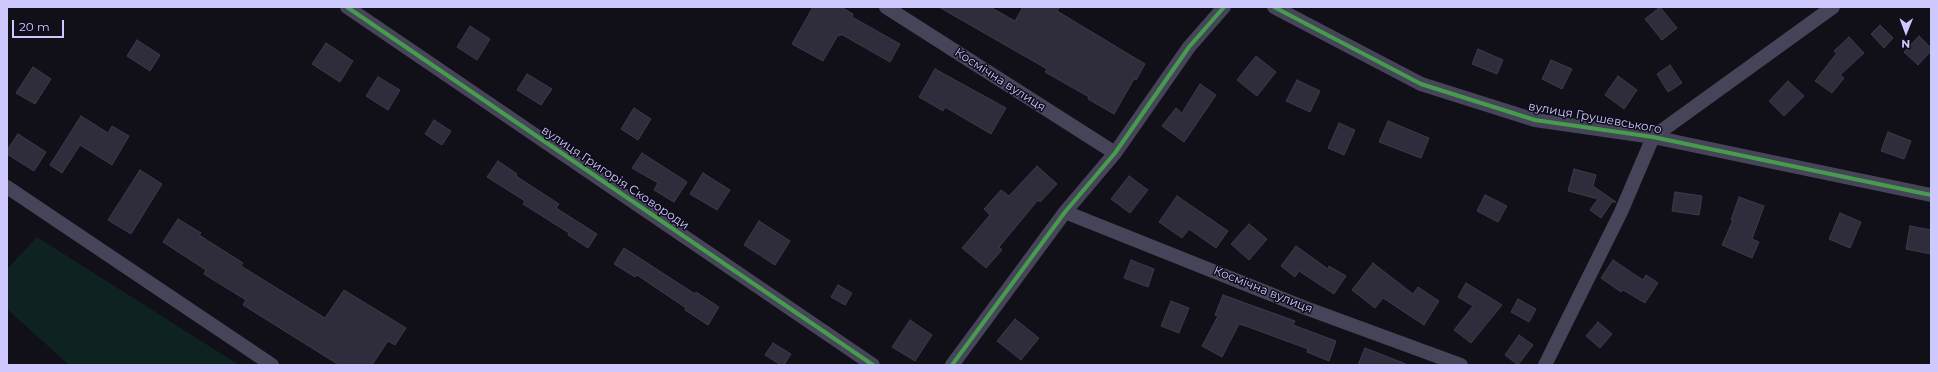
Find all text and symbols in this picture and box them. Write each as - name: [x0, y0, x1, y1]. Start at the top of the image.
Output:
- scale bar: [14, 12, 66, 38]
- north arrow: [1886, 12, 1926, 52]
- text: 20 m: [19, 19, 50, 34]
- text: N: [1901, 37, 1910, 51]
- street label: Космічна вулиця: [952, 45, 1048, 115]
- street label: вулиця Грушевського: [1527, 99, 1663, 137]
- street label: вулиця Григорія Сковороди: [538, 123, 692, 233]
- street label: Космічна вулиця: [1211, 264, 1315, 316]

